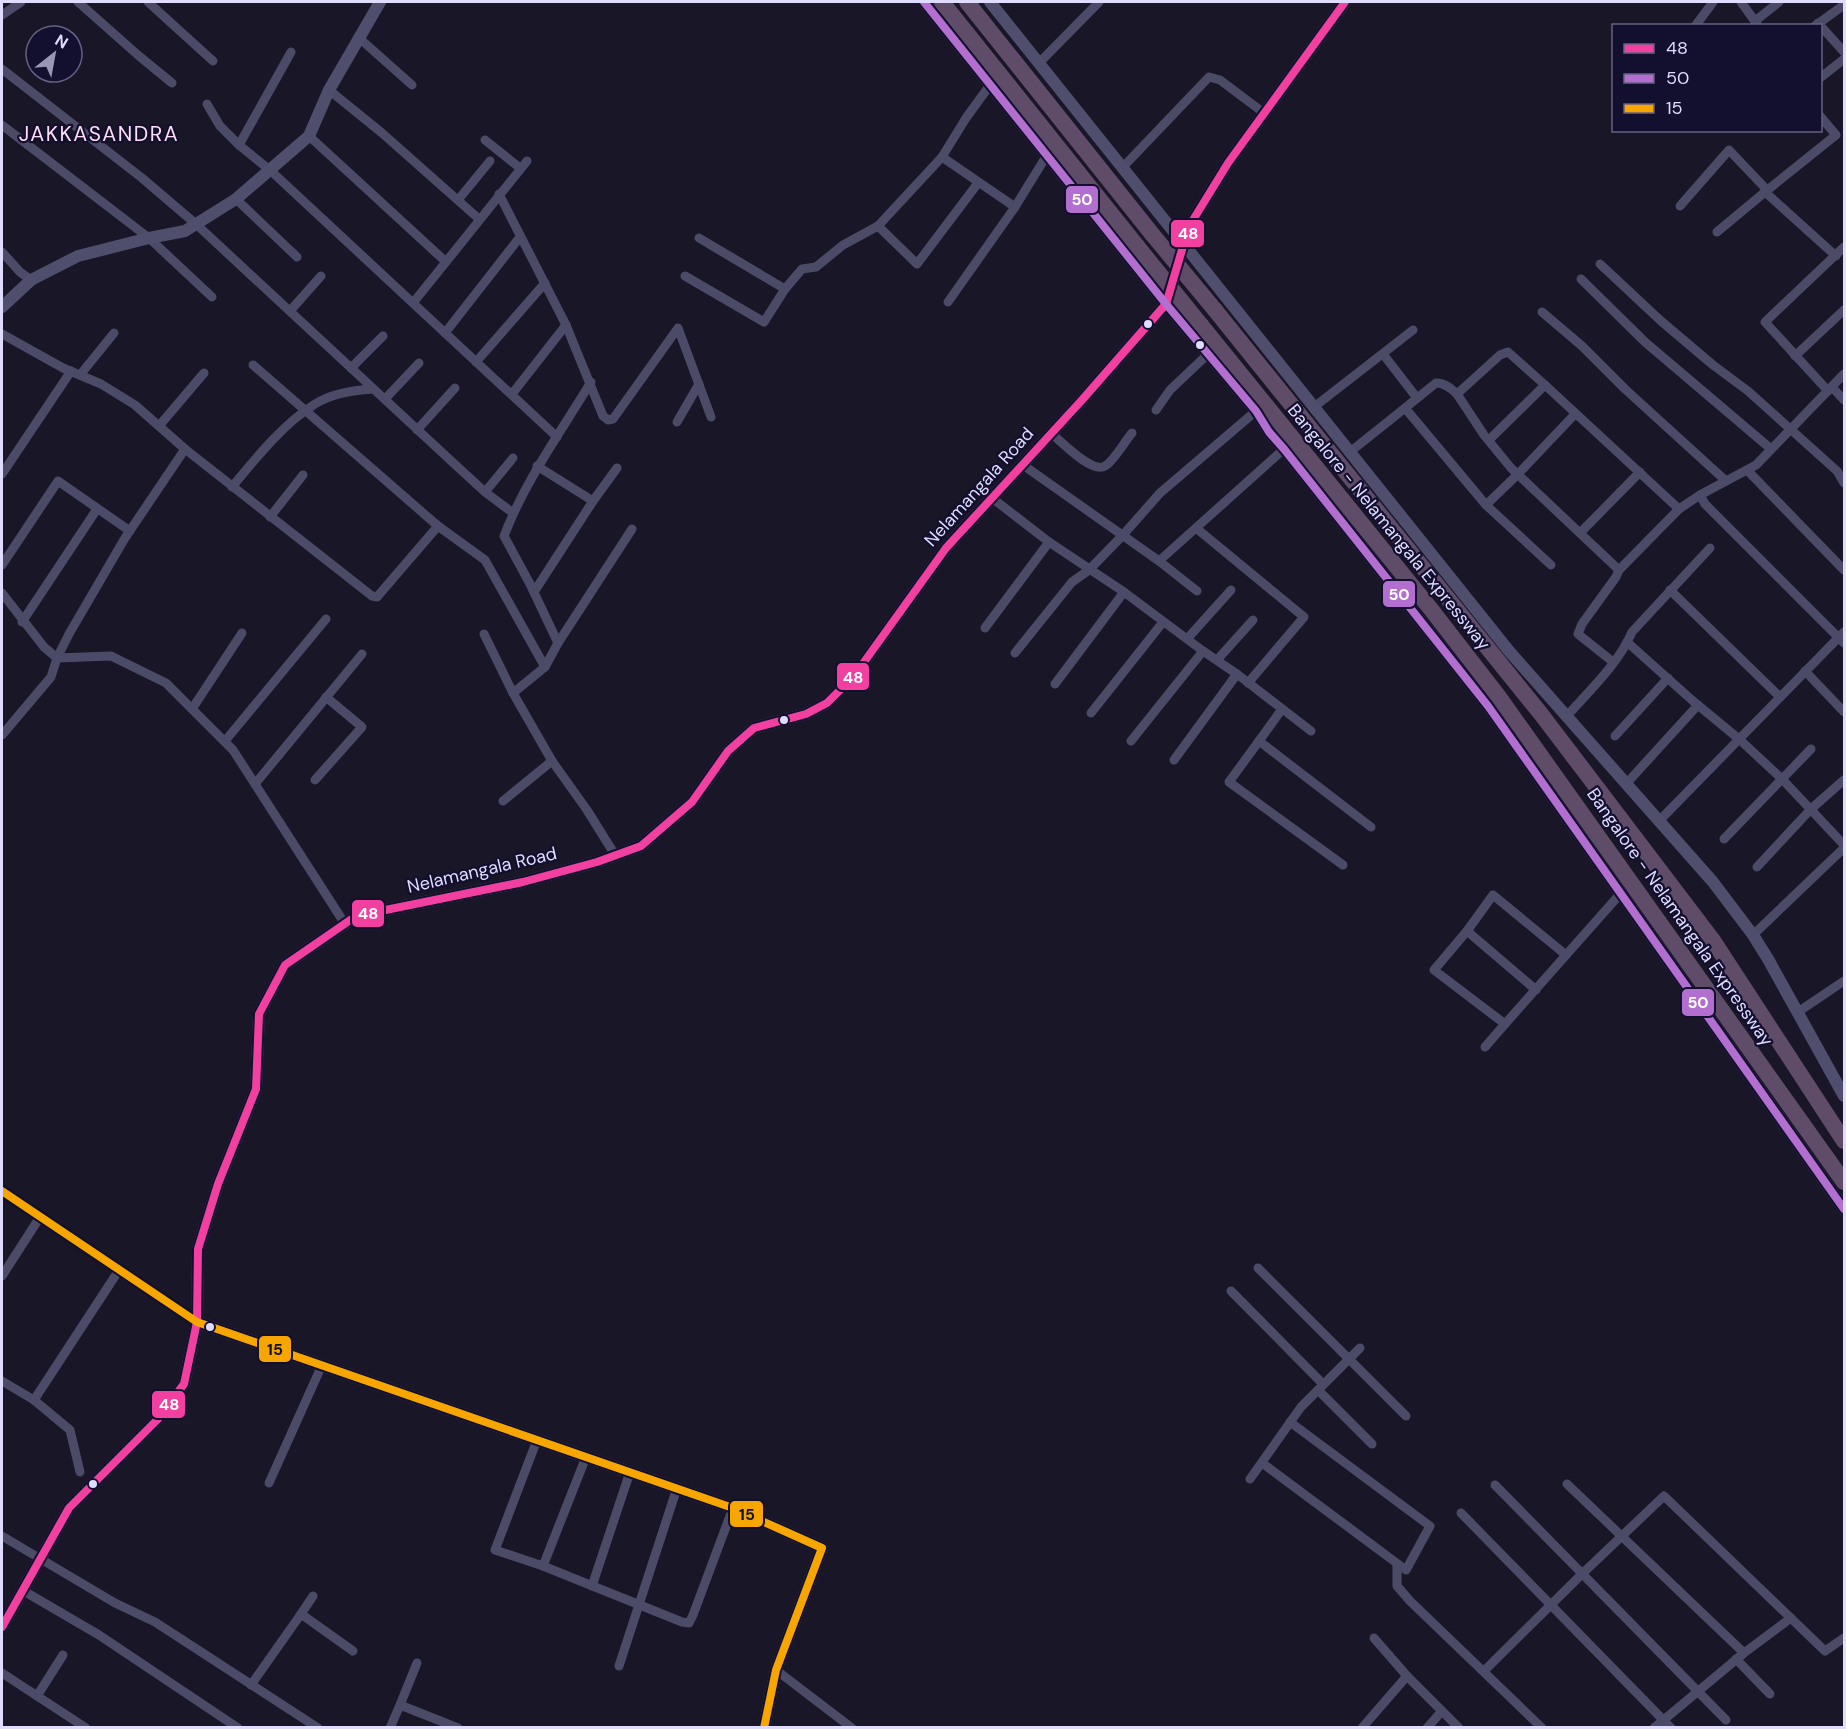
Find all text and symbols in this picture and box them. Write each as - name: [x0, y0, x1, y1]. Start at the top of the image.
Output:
- north arrow: [24, 24, 84, 84]
- legend: [1612, 24, 1822, 132]
- text: N: [51, 30, 72, 54]
- text: 48: [1666, 36, 1688, 60]
- text: 50: [1666, 66, 1689, 90]
- text: 15: [1666, 96, 1683, 120]
- district label: JAKKASANDRA: [19, 120, 179, 148]
- line badge: 50: [1065, 185, 1099, 214]
- text: 50: [1071, 189, 1093, 210]
- line badge: 48: [1170, 219, 1205, 248]
- text: 48: [1178, 223, 1198, 244]
- unlabelled marker: [1142, 318, 1154, 330]
- unlabelled marker: [1194, 339, 1206, 351]
- street label: Bangalore - Nelamangala Expressway: [1282, 399, 1496, 655]
- street label: Nelamangala Road: [919, 422, 1039, 552]
- line badge: 50: [1382, 580, 1416, 608]
- text: 50: [1388, 584, 1410, 605]
- line badge: 48: [836, 662, 870, 691]
- text: 48: [843, 667, 863, 688]
- unlabelled marker: [778, 714, 790, 726]
- street label: Bangalore - Nelamangala Expressway: [1581, 783, 1779, 1051]
- street label: Nelamangala Road: [405, 841, 559, 899]
- line badge: 48: [351, 899, 385, 928]
- text: 48: [358, 903, 378, 924]
- line badge: 50: [1681, 988, 1715, 1017]
- text: 50: [1687, 992, 1709, 1013]
- unlabelled marker: [204, 1321, 216, 1333]
- line badge: 15: [258, 1335, 292, 1363]
- text: 15: [267, 1339, 283, 1360]
- line badge: 48: [151, 1390, 186, 1419]
- text: 48: [159, 1394, 179, 1415]
- unlabelled marker: [87, 1478, 99, 1490]
- line badge: 15: [729, 1500, 764, 1528]
- text: 15: [739, 1504, 755, 1525]

